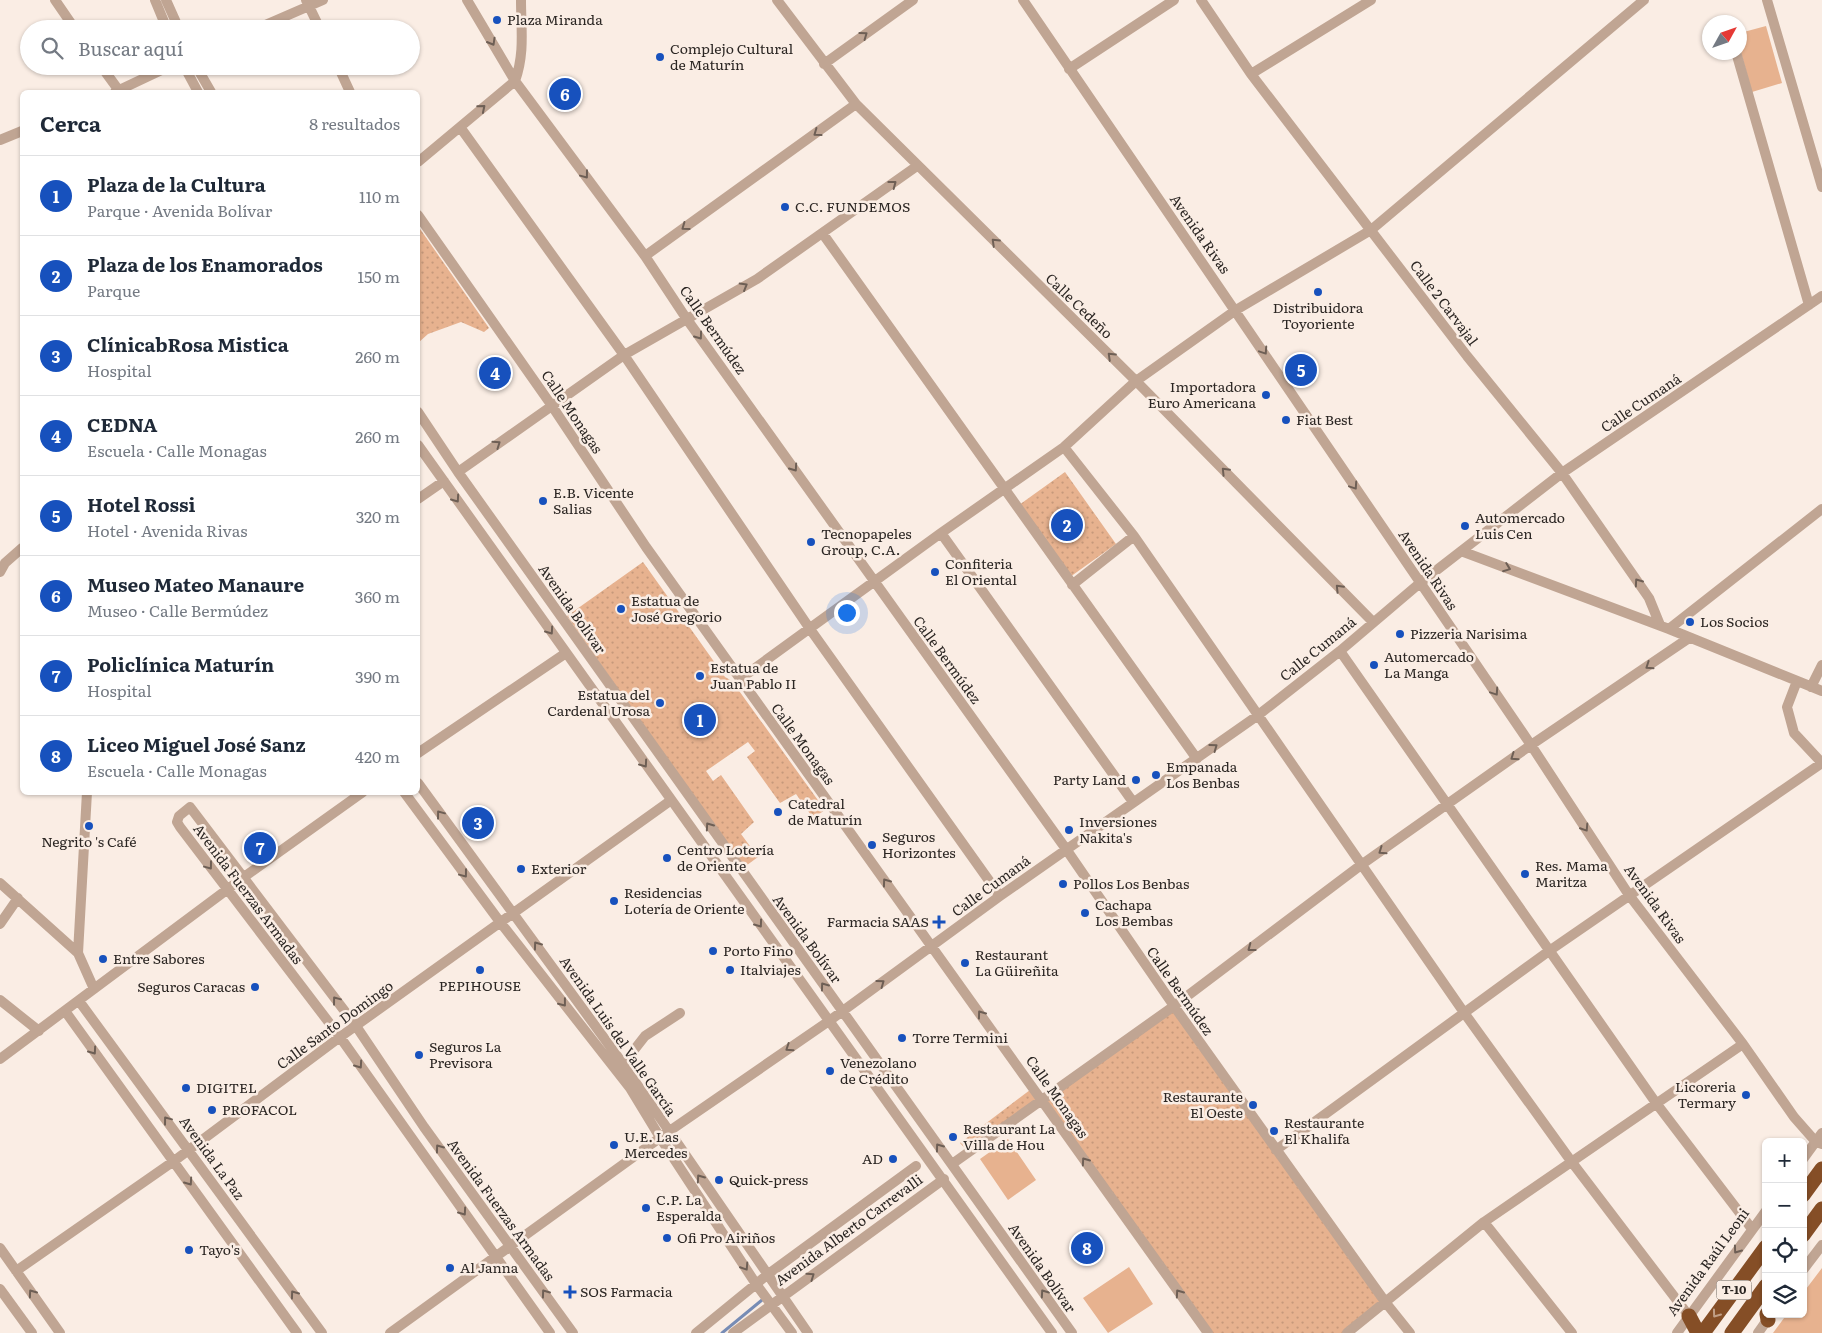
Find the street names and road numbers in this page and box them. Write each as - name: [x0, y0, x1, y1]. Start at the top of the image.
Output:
- street label: Avenida Rivas: [1166, 190, 1236, 277]
- street label: Calle 2 Carvajal: [1406, 256, 1484, 349]
- street label: Calle Cedeño: [1042, 268, 1118, 343]
- street label: Calle Bermúdez: [676, 281, 752, 378]
- street label: Calle Monagas: [538, 366, 608, 457]
- street label: Calle Cumaná: [1596, 368, 1685, 436]
- street label: Avenida Rivas: [1394, 525, 1463, 614]
- street label: Avenida Bolívar: [534, 560, 611, 658]
- street label: Calle Bermúdez: [909, 611, 987, 708]
- street label: Calle Cumaná: [1275, 611, 1360, 685]
- street label: Calle Monagas: [767, 698, 840, 788]
- street label: Avenida Fuerzas Armadas: [189, 819, 308, 968]
- street label: Calle Cumaná: [947, 850, 1034, 921]
- street label: Avenida Rivas: [1620, 860, 1691, 947]
- street label: Avenida Bolívar: [769, 890, 847, 987]
- street label: Calle Bermúdez: [1143, 942, 1219, 1039]
- street label: Avenida Luis del Valle García: [556, 951, 682, 1120]
- street label: Calle Santo Domingo: [272, 975, 397, 1073]
- street label: Calle Monagas: [1022, 1051, 1094, 1142]
- street label: Avenida La Paz: [176, 1111, 250, 1203]
- street label: Avenida Fuerzas Armadas: [443, 1134, 560, 1285]
- street label: Avenida Alberto Carrevalli: [771, 1169, 926, 1289]
- street label: Avenida Raúl Leoni: [1661, 1203, 1753, 1319]
- street label: Avenida Bolívar: [1004, 1219, 1081, 1317]
- road number: T-10: [1716, 1280, 1752, 1300]

